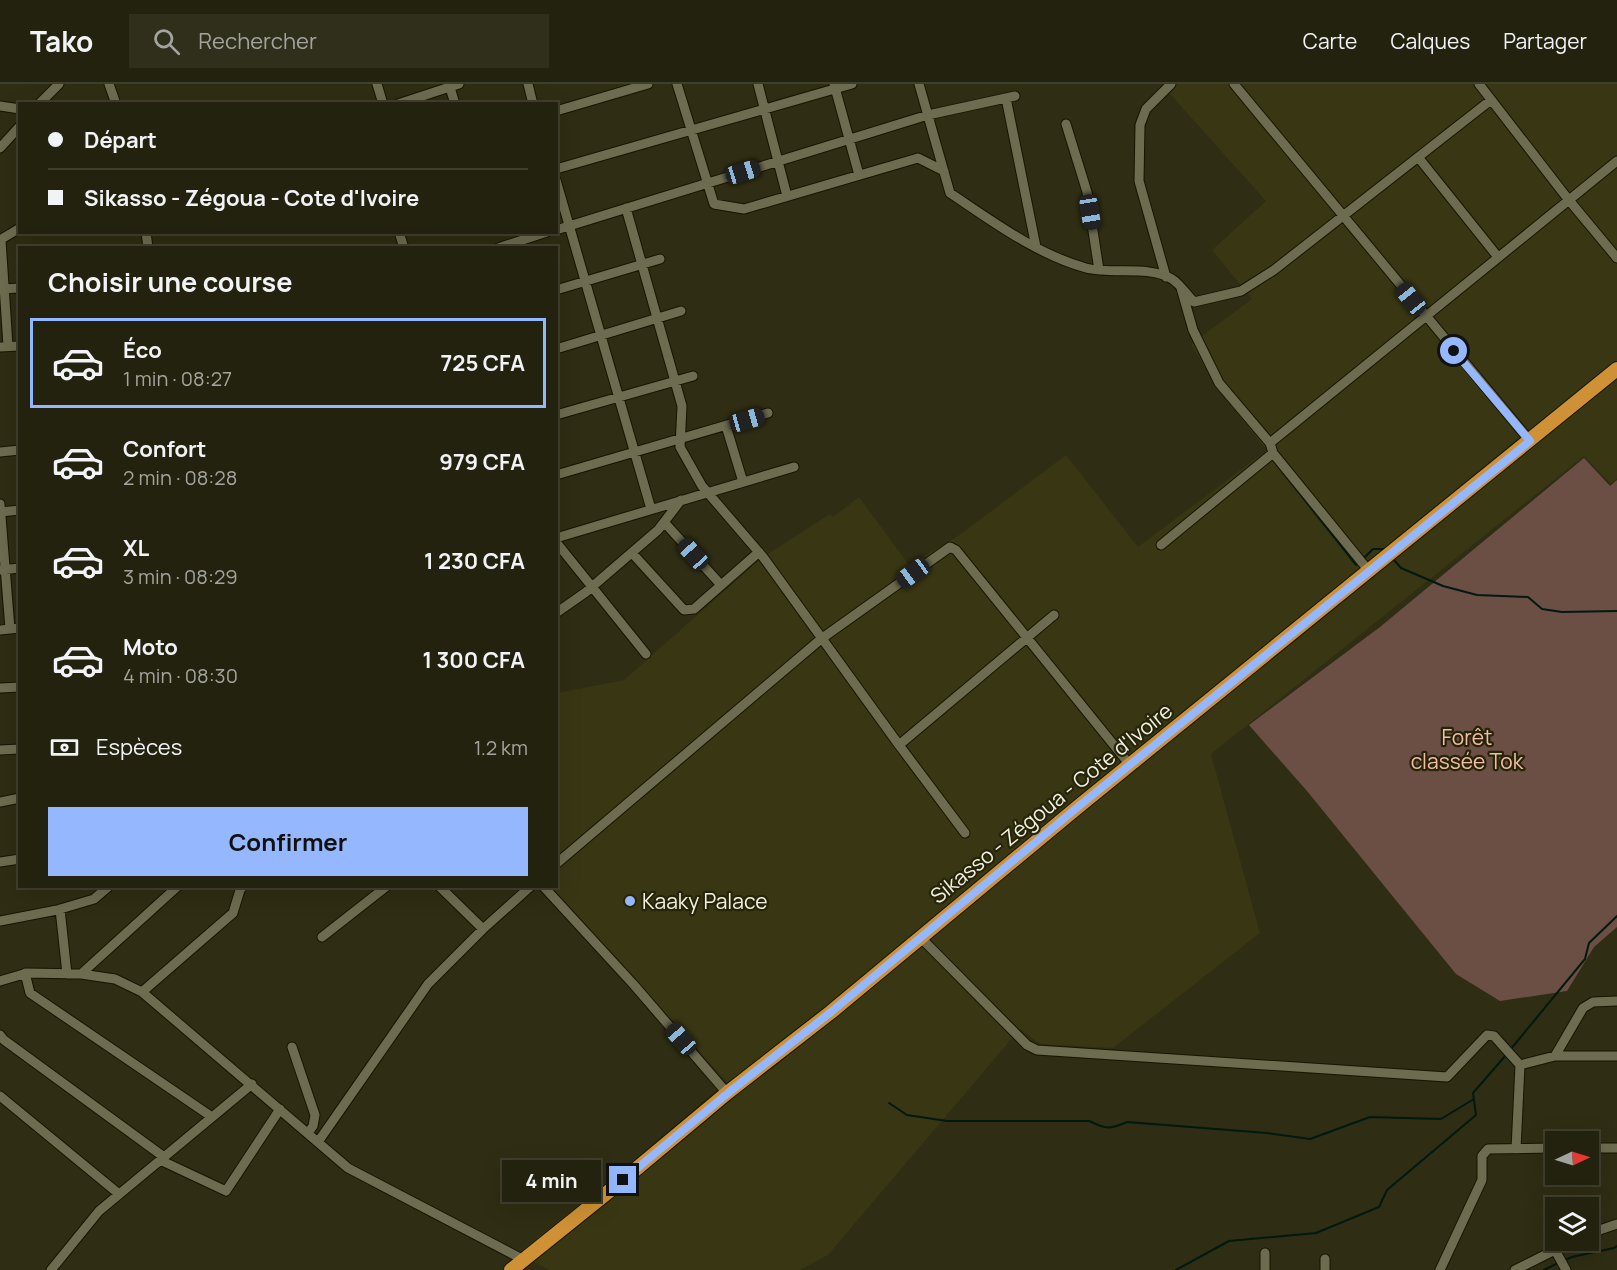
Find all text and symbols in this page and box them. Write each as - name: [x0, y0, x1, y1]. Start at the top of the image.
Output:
- search box: [129, 14, 549, 68]
- text: Tako: [30, 22, 93, 60]
- icon: search: [150, 25, 183, 58]
- text: Rechercher: [198, 26, 317, 56]
- text: Carte: [1303, 27, 1357, 55]
- text: Calques: [1390, 27, 1470, 55]
- text: Partager: [1503, 27, 1587, 55]
- text: Départ: [84, 125, 157, 155]
- car: [723, 158, 763, 186]
- text: Sikasso - Zégoua - Cote d'Ivoire: [84, 183, 419, 213]
- car: [1078, 193, 1102, 231]
- text: Choisir une course: [48, 263, 292, 300]
- car: [1393, 279, 1429, 319]
- text: Éco: [123, 335, 162, 365]
- icon: car: [51, 336, 105, 390]
- route start: [1440, 337, 1467, 364]
- text: 725 CFA: [441, 348, 525, 378]
- text: 1 min · 08:27: [123, 365, 232, 392]
- car: [727, 406, 767, 434]
- text: Confort: [123, 434, 206, 464]
- icon: car: [51, 435, 105, 489]
- text: 979 CFA: [439, 447, 525, 477]
- text: 2 min · 08:28: [123, 464, 237, 491]
- text: XL: [123, 533, 149, 563]
- icon: car: [51, 534, 105, 588]
- car: [674, 535, 712, 573]
- text: 1 230 CFA: [424, 546, 525, 576]
- car: [893, 555, 933, 591]
- text: 3 min · 08:29: [123, 563, 238, 590]
- text: Moto: [123, 632, 178, 662]
- icon: car: [51, 633, 105, 687]
- text: 1 300 CFA: [423, 645, 525, 675]
- text: 4 min · 08:30: [123, 662, 238, 689]
- street label: Sikasso - Zégoua - Cote d'Ivoire: [924, 696, 1178, 910]
- park label: Forêt classée Tok: [1411, 723, 1524, 775]
- icon: cash: [48, 731, 81, 764]
- text: Espèces: [96, 732, 182, 762]
- text: 1.2 km: [474, 734, 528, 761]
- button: Confirmer: [48, 807, 528, 876]
- place label: Kaaky Palace: [642, 887, 768, 915]
- marker: Kaaky Palace: [623, 894, 637, 908]
- car: [662, 1020, 700, 1058]
- north arrow: [1545, 1131, 1599, 1185]
- map controls: [1545, 1131, 1599, 1251]
- callout: 4 min: [503, 1159, 602, 1201]
- route end: [609, 1166, 636, 1193]
- text: 4 min: [525, 1167, 578, 1194]
- button: layers: [1545, 1197, 1599, 1251]

